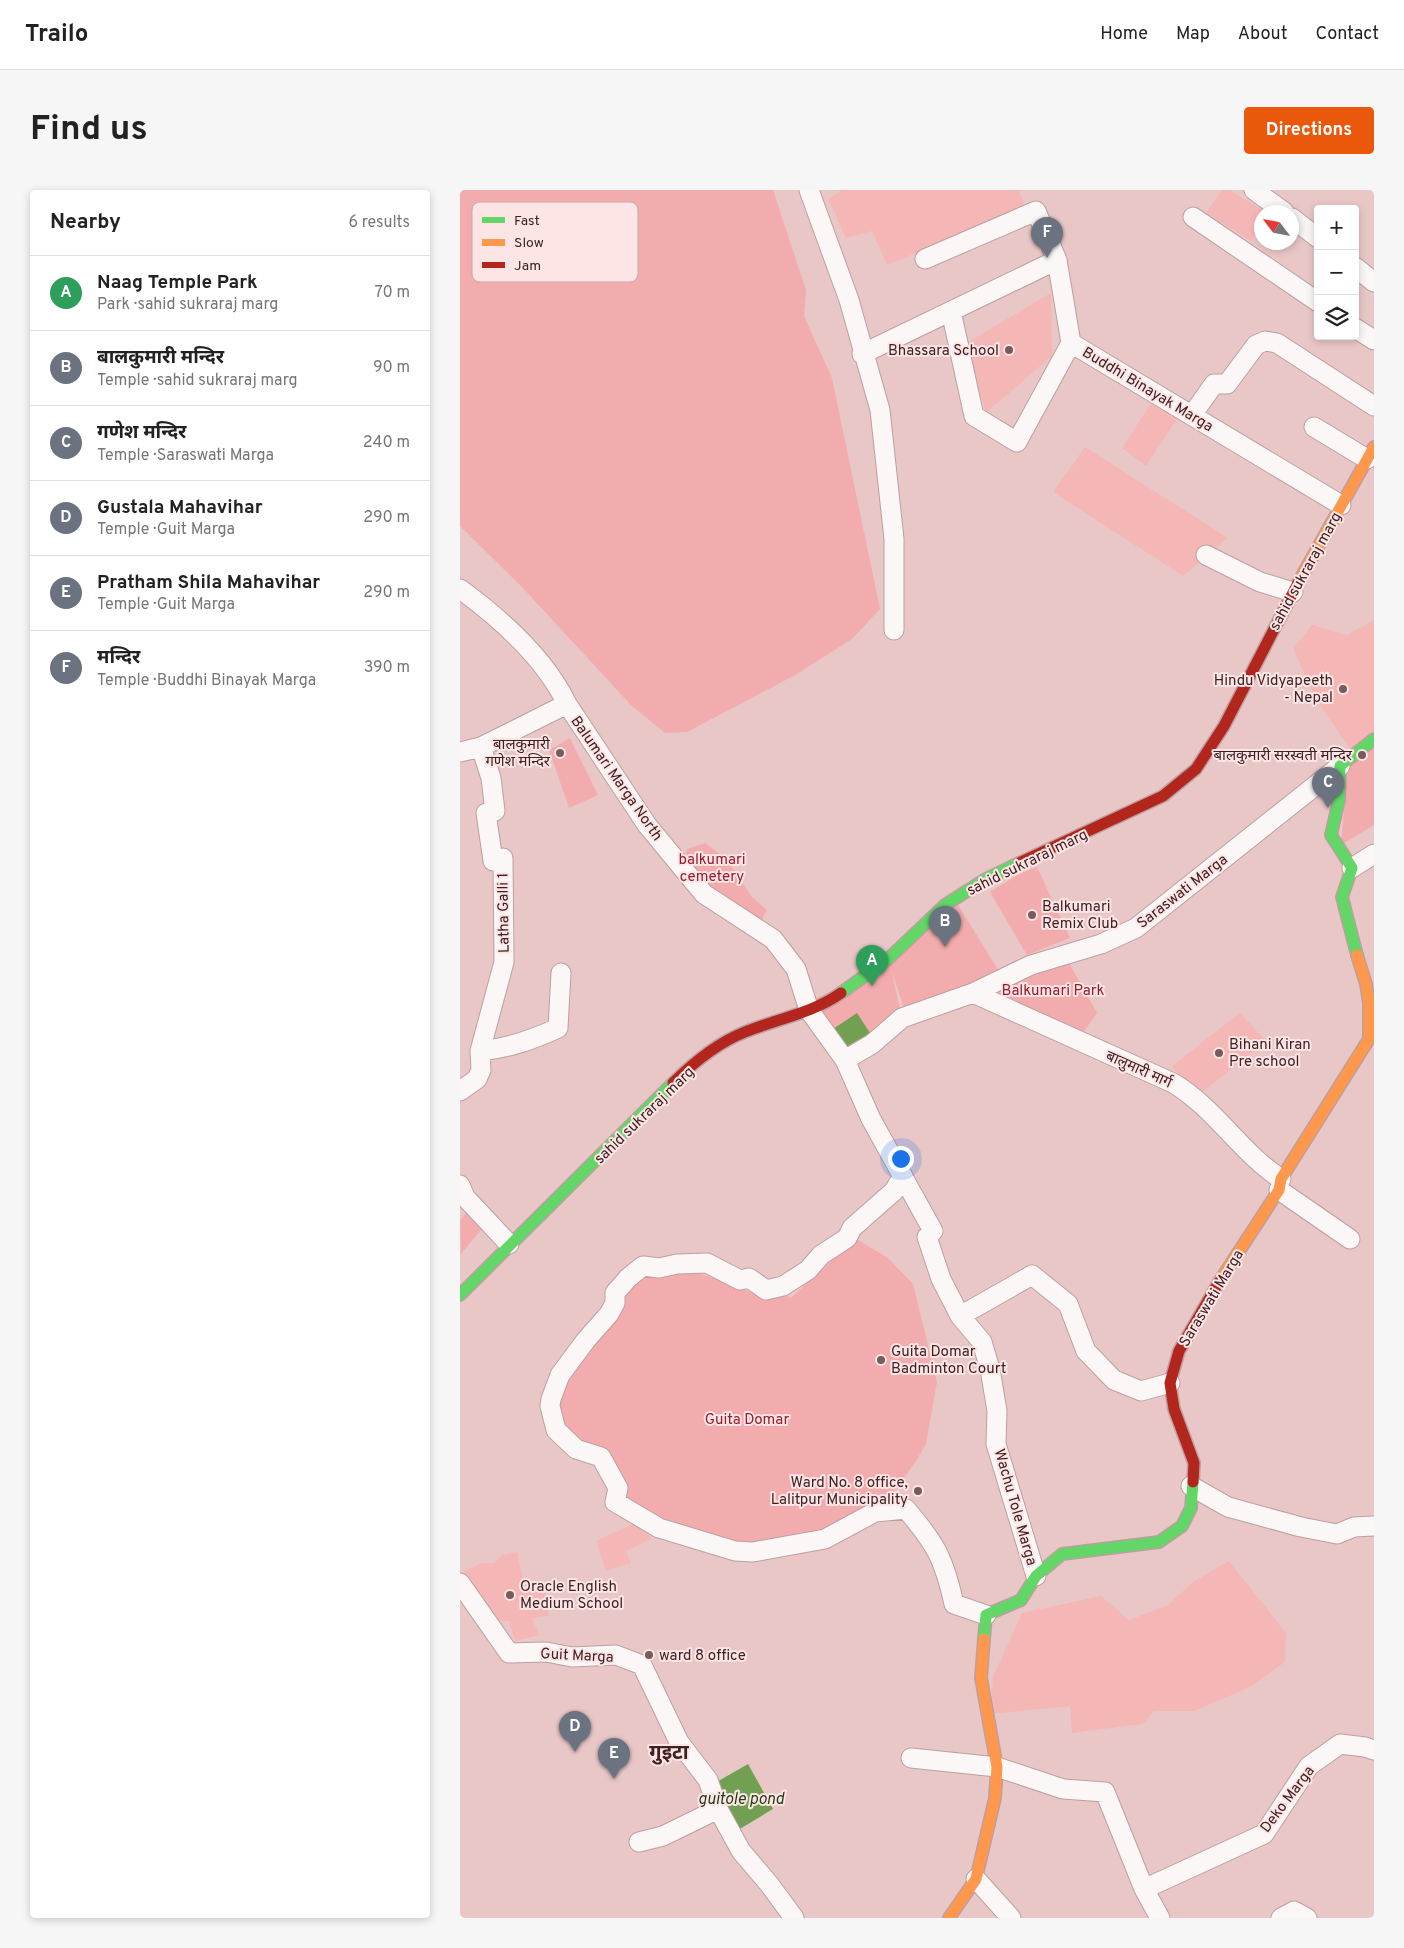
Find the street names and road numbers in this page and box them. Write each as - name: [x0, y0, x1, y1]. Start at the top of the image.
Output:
- street label: Buddhi Binayak Marga: [1078, 344, 1216, 437]
- street label: sahid sukraraj marg: [1266, 509, 1347, 634]
- street label: Balumari Marga North: [565, 713, 666, 845]
- street label: sahid sukraraj marg: [964, 826, 1091, 901]
- street label: Saraswati Marga: [1134, 851, 1232, 934]
- street label: Latha Galli 1: [494, 873, 515, 953]
- street label: बालुमारी मार्ग: [1102, 1046, 1176, 1094]
- street label: sahid sukraraj marg: [591, 1063, 699, 1169]
- street label: Saraswati Marga: [1176, 1247, 1249, 1351]
- street label: Wachu Tole Marga: [989, 1447, 1040, 1568]
- street label: Guit Marga: [540, 1645, 614, 1668]
- street label: Deko Marga: [1257, 1763, 1320, 1837]

